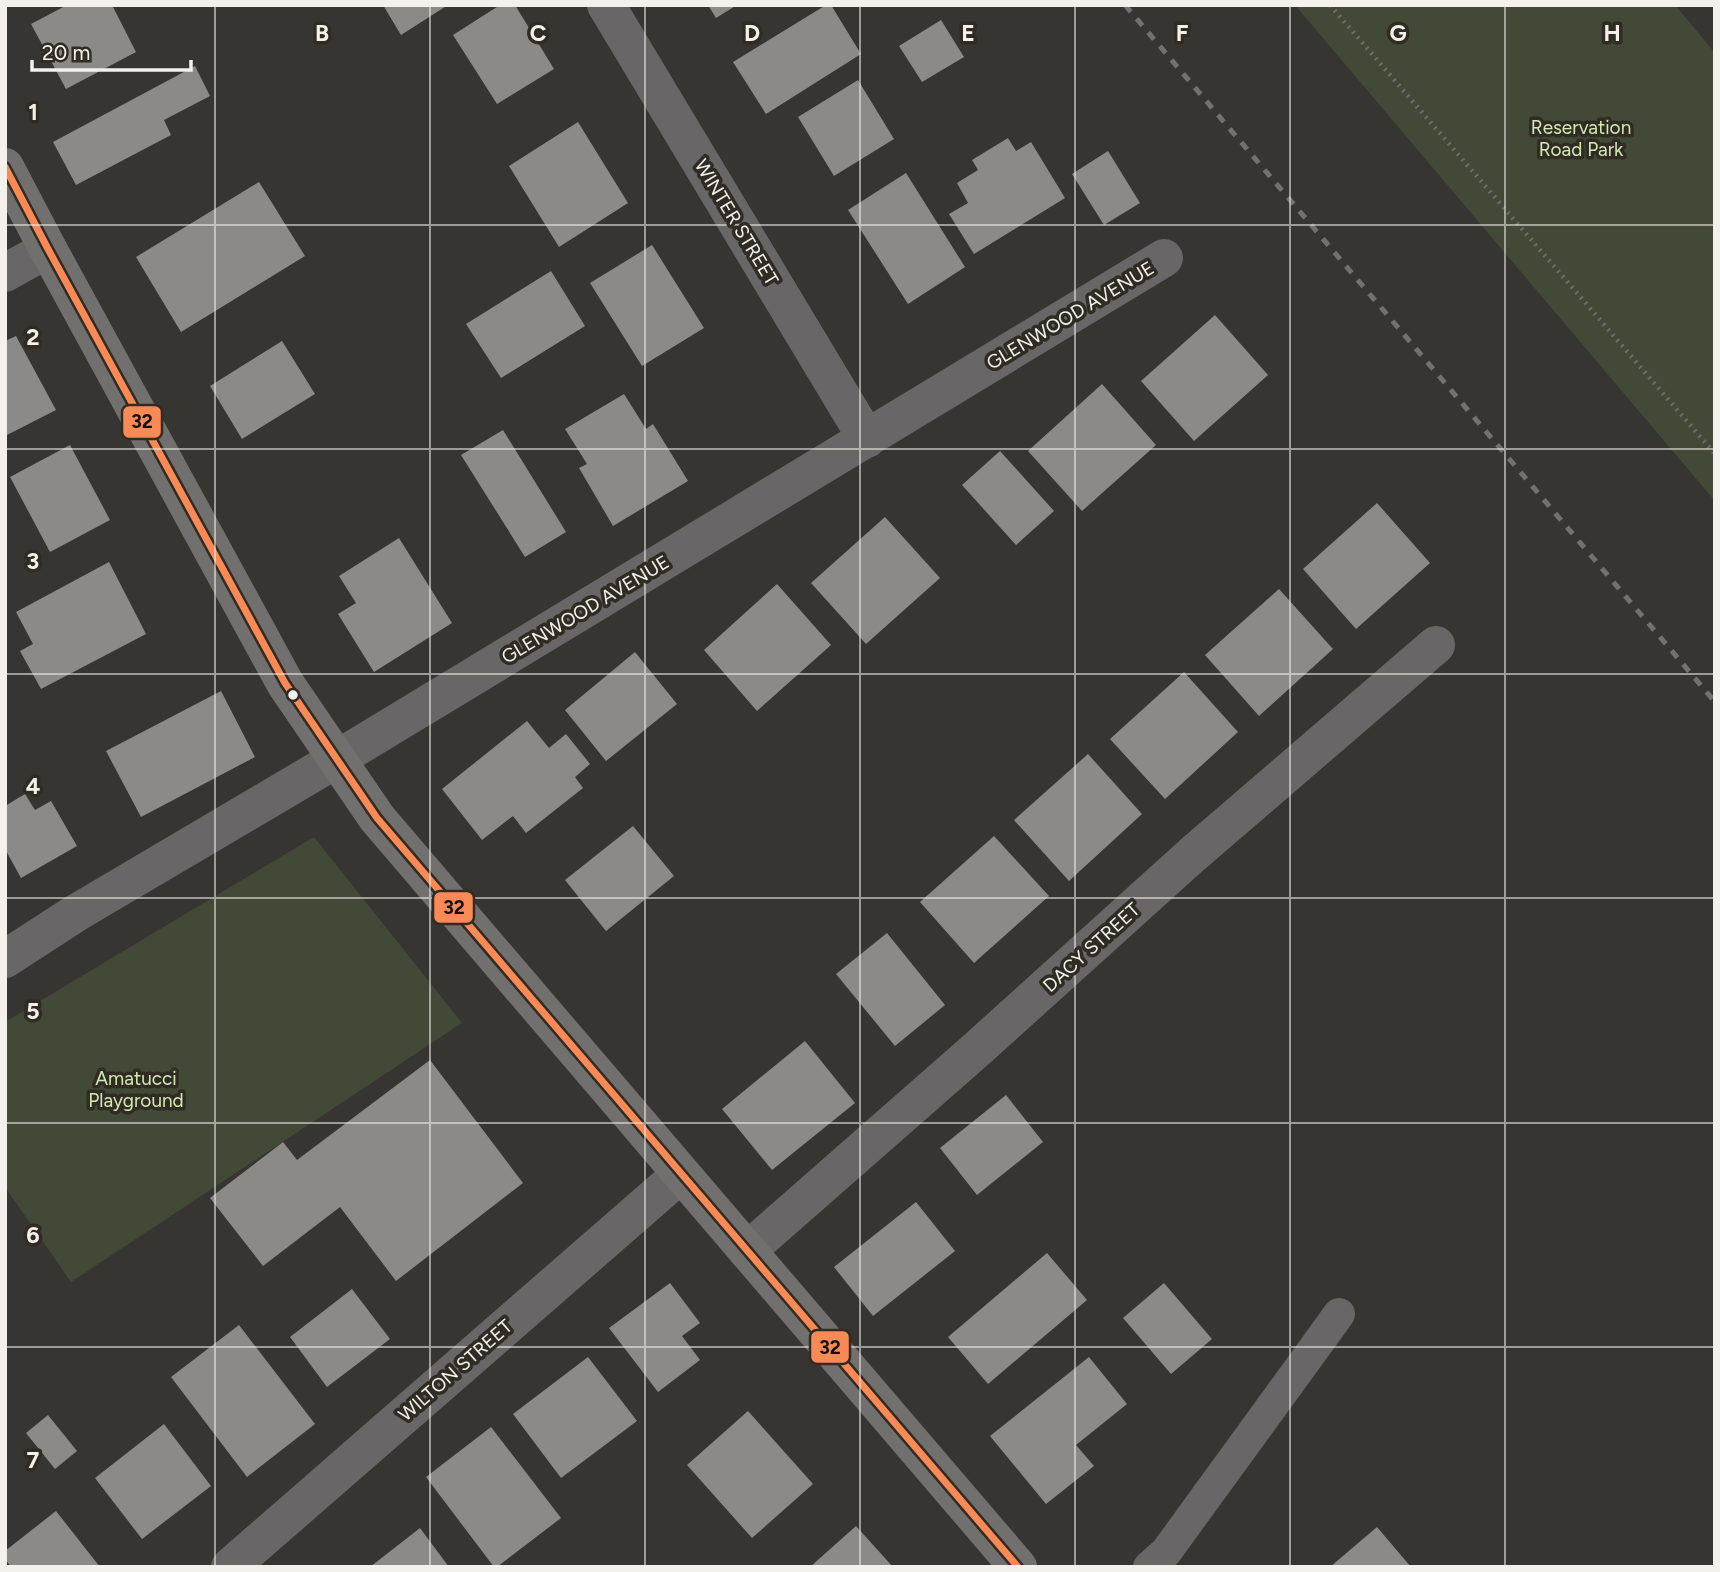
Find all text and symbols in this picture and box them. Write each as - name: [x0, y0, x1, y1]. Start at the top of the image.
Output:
- text: B: [315, 19, 329, 47]
- text: C: [530, 19, 547, 47]
- text: D: [744, 19, 760, 47]
- text: E: [961, 19, 975, 47]
- text: F: [1176, 19, 1189, 47]
- text: G: [1389, 19, 1407, 47]
- text: H: [1603, 19, 1621, 47]
- scale bar: [32, 28, 191, 72]
- text: 20 m: [42, 40, 90, 65]
- text: 1: [28, 98, 38, 126]
- park label: Reservation Road Park: [1531, 116, 1631, 161]
- street label: WINTER STREET: [690, 155, 784, 290]
- street label: GLENWOOD AVENUE: [982, 256, 1158, 375]
- text: 2: [26, 323, 40, 351]
- line badge: 32: [122, 405, 162, 439]
- text: 32: [131, 410, 153, 433]
- text: 3: [27, 547, 39, 575]
- street label: GLENWOOD AVENUE: [497, 550, 673, 669]
- unlabelled marker: [286, 688, 300, 702]
- text: 4: [26, 772, 40, 800]
- line badge: 32: [433, 891, 474, 924]
- text: 32: [443, 896, 465, 919]
- street label: DACY STREET: [1038, 898, 1145, 997]
- text: 5: [26, 997, 40, 1025]
- park label: Amatucci Playground: [88, 1067, 184, 1112]
- text: 6: [26, 1221, 40, 1249]
- street label: WILTON STREET: [394, 1314, 517, 1426]
- line badge: 32: [810, 1330, 850, 1364]
- text: 32: [819, 1336, 841, 1359]
- text: 7: [27, 1446, 40, 1474]

